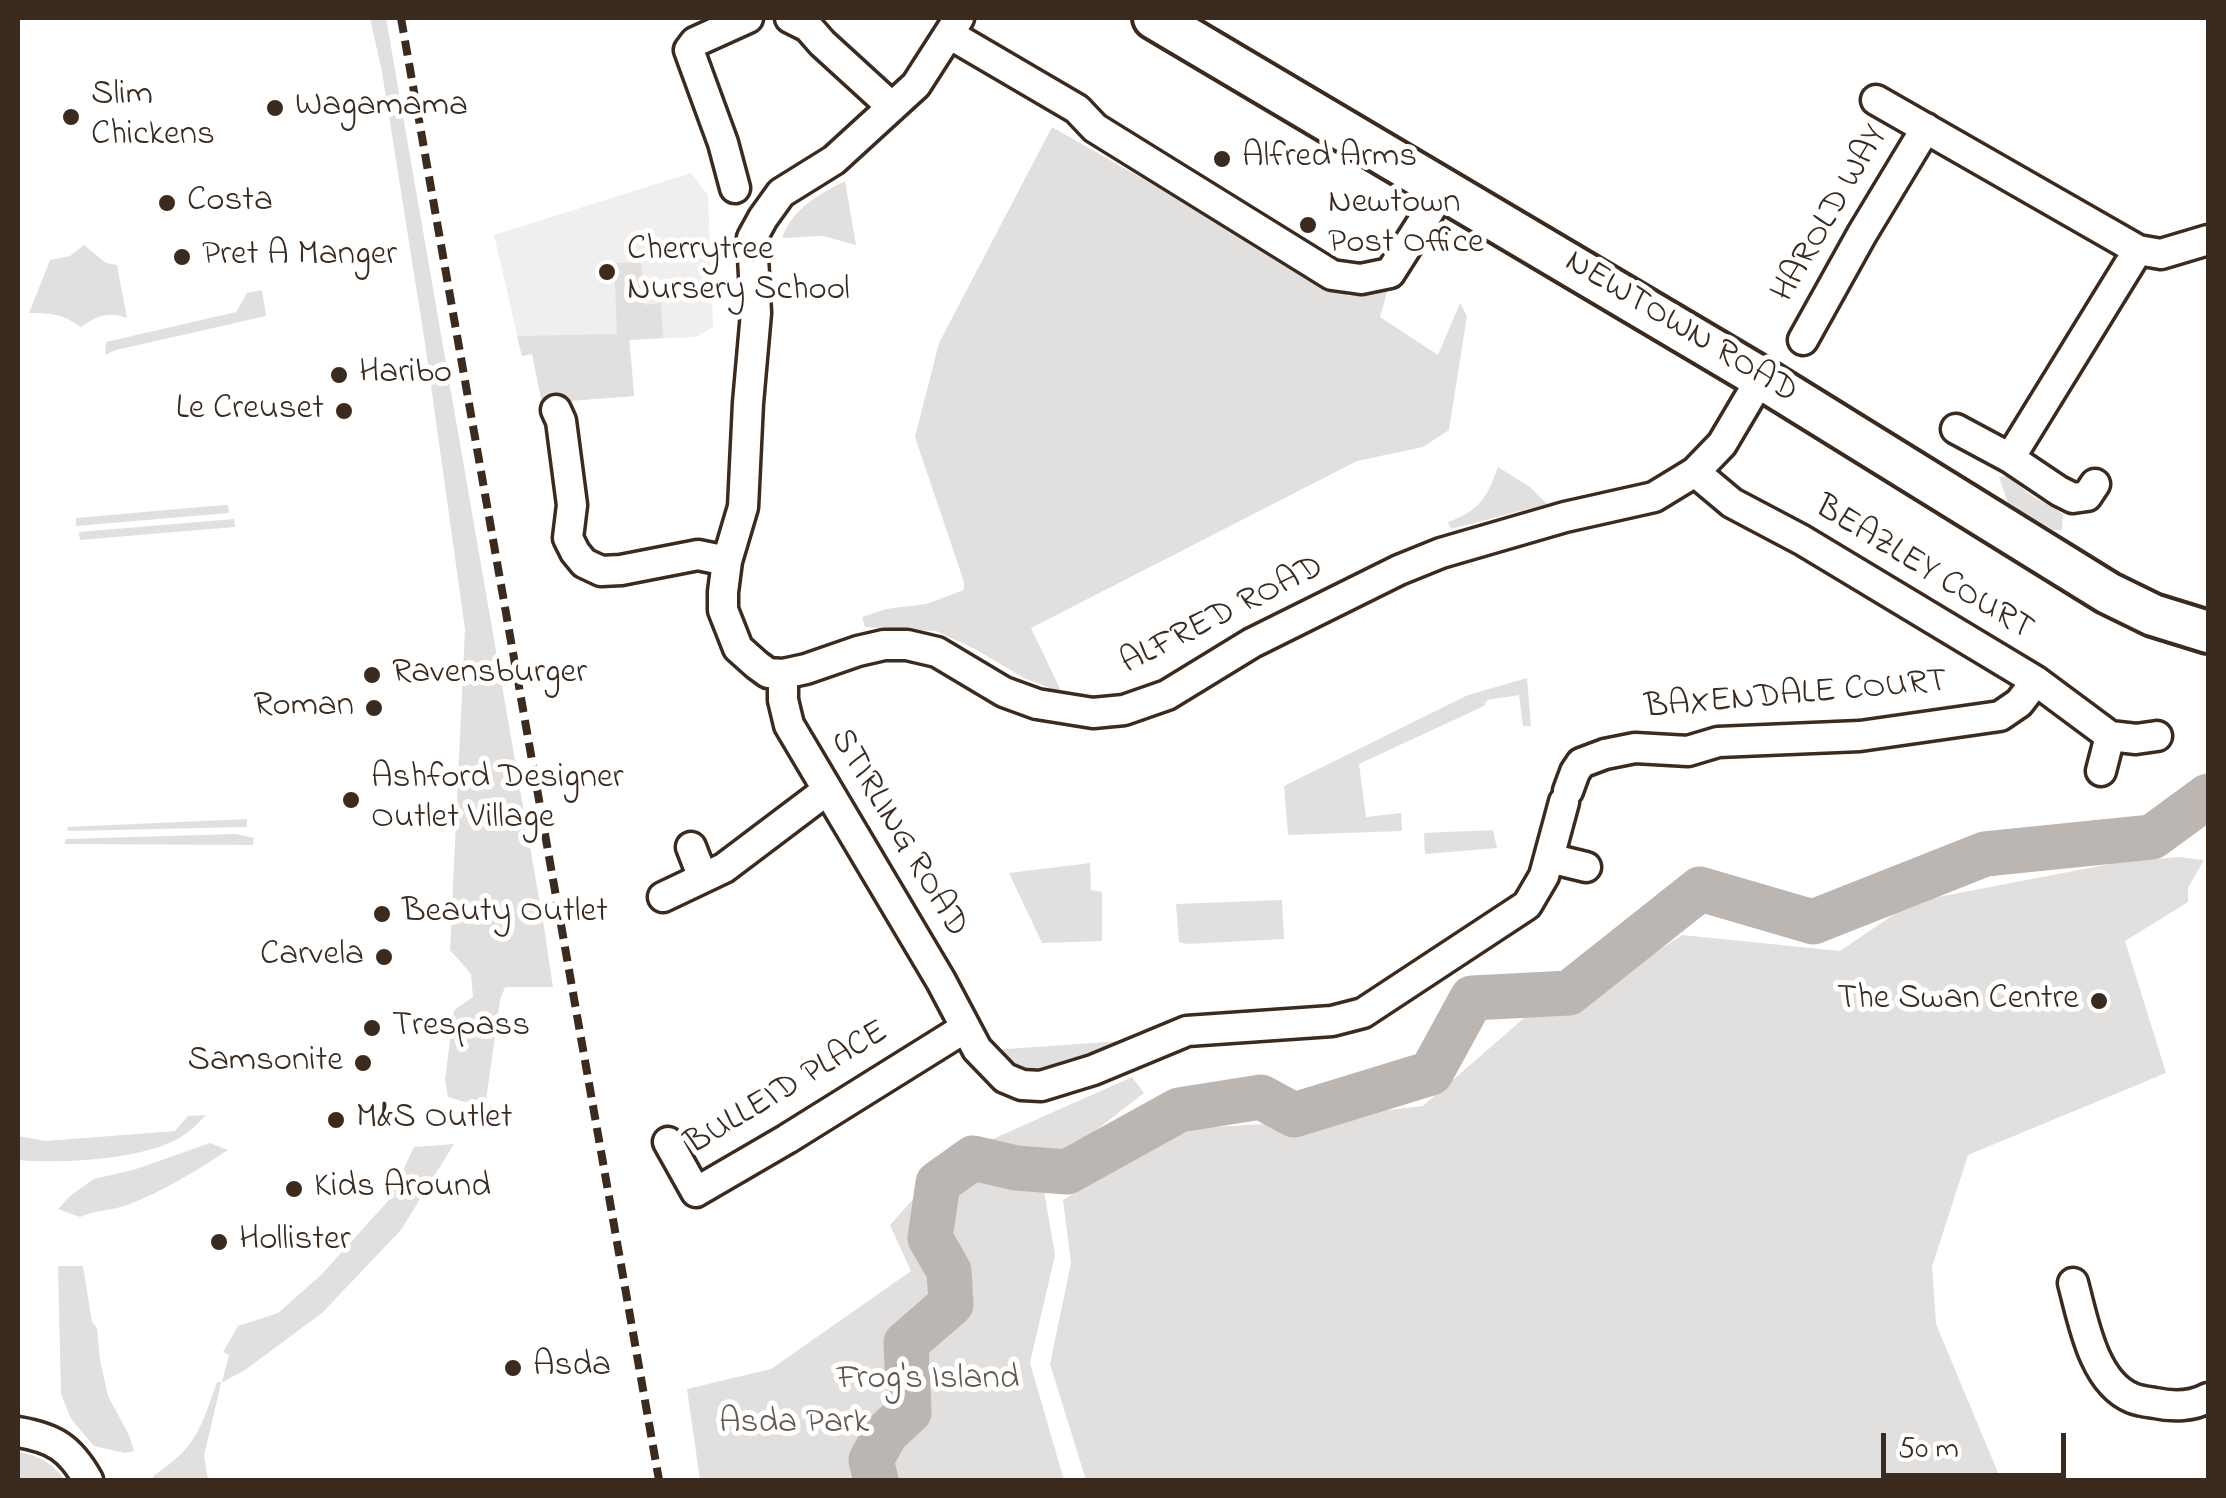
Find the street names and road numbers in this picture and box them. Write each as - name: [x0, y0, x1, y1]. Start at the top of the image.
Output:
- street label: HAROLD WAY: [1765, 119, 1899, 311]
- street label: NEWTOWN ROAD: [1556, 243, 1804, 415]
- street label: BEAZLEY COURT: [1806, 488, 2040, 652]
- street label: ALFRED ROAD: [1114, 548, 1332, 686]
- street label: BAXENDALE COURT: [1643, 663, 1949, 731]
- street label: STIRLING ROAD: [818, 722, 976, 946]
- street label: BULLEID PLACE: [679, 1013, 897, 1167]

